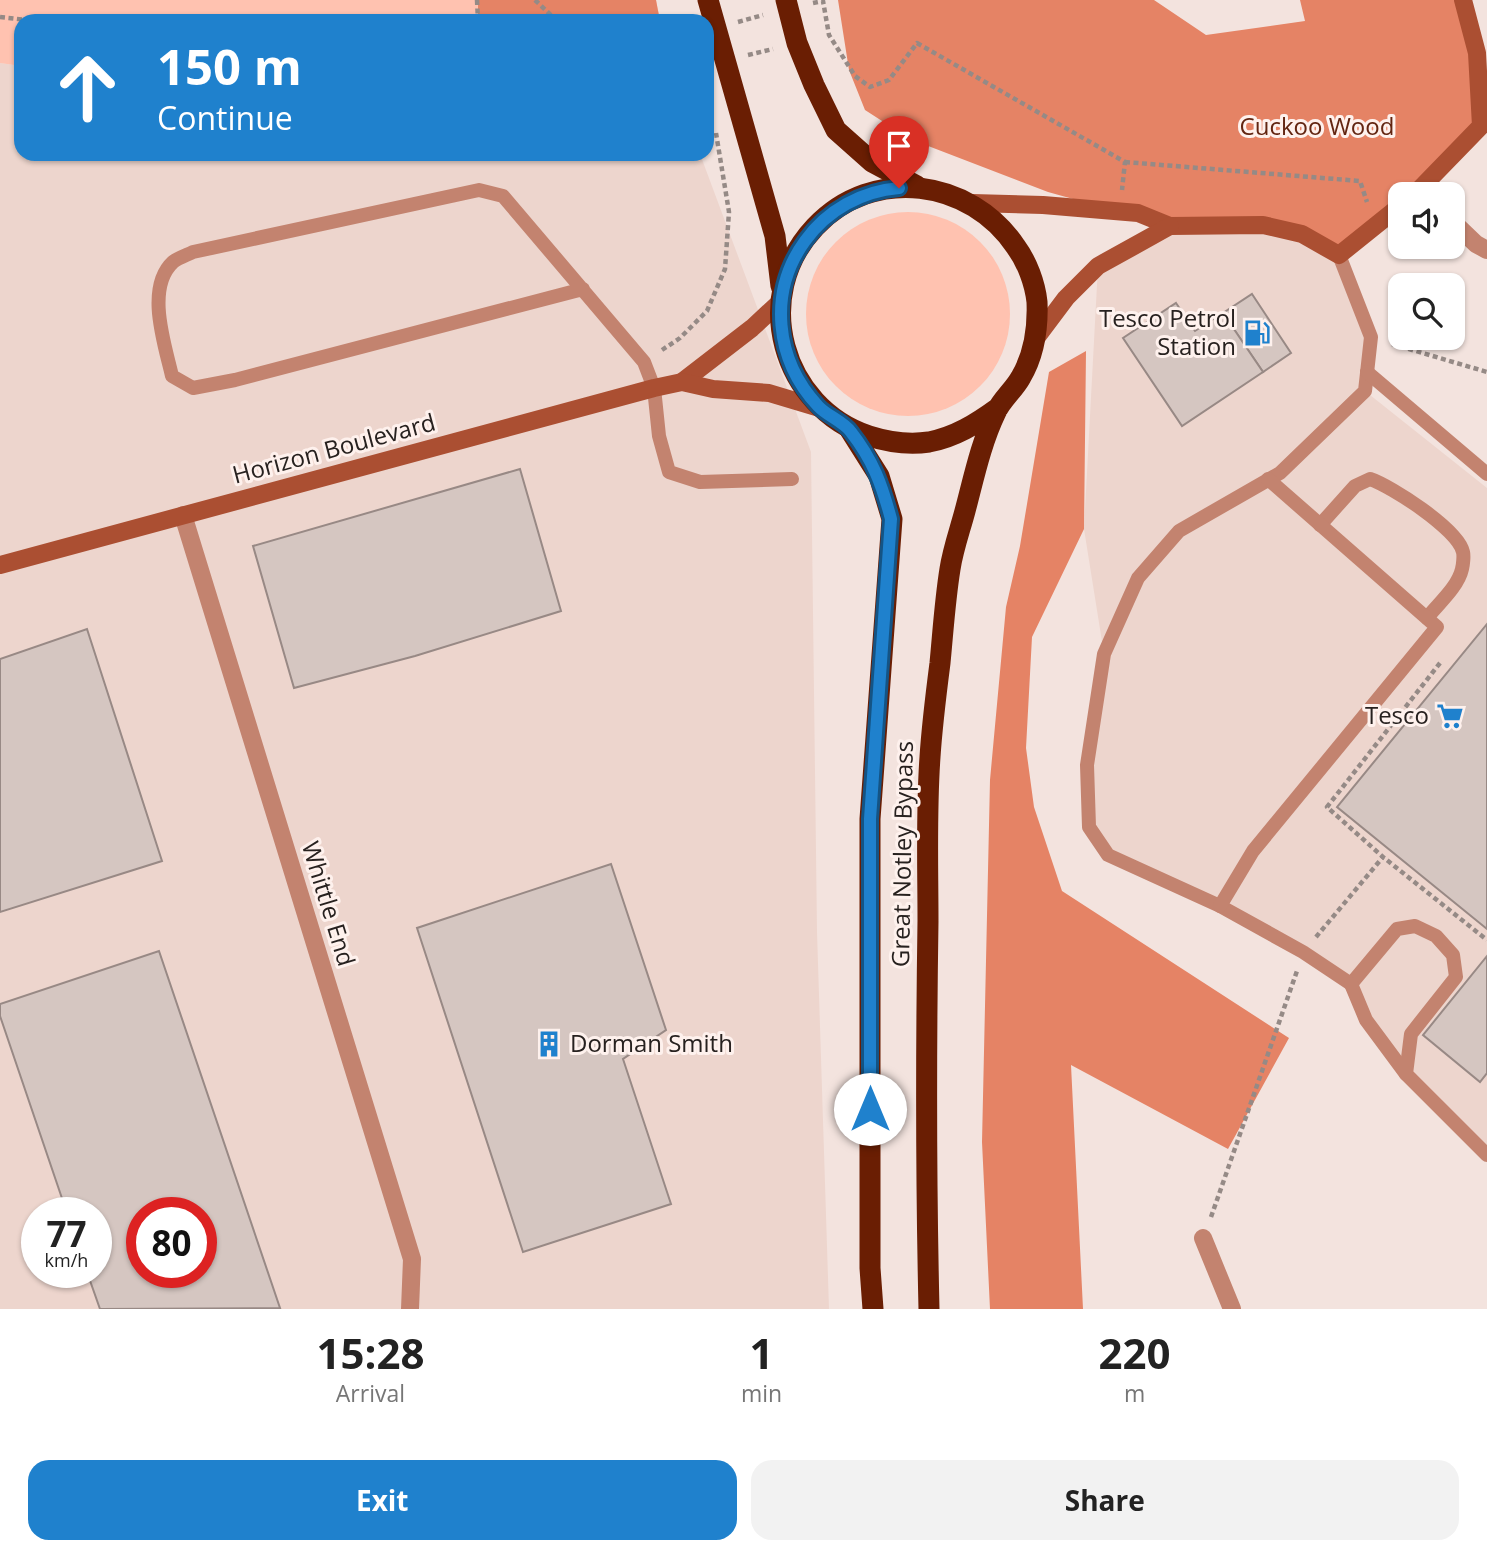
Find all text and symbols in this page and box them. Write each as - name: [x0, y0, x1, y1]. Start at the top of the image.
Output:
- text: 150 m: [157, 33, 302, 99]
- icon: ahead: [42, 42, 133, 133]
- text: Continue: [157, 96, 293, 139]
- park label: Cuckoo Wood: [1240, 109, 1394, 142]
- pin: [869, 116, 929, 188]
- icon: arrive: [880, 127, 918, 165]
- map controls: [1388, 182, 1465, 350]
- button: sound: [1388, 182, 1465, 259]
- button: search: [1388, 273, 1465, 350]
- place label: Tesco Petrol Station: [1099, 301, 1236, 362]
- fuel station icon: Tesco Petrol Station: [1242, 318, 1272, 348]
- street label: Horizon Boulevard: [229, 405, 439, 490]
- place label: Tesco: [1365, 698, 1429, 731]
- supermarket icon: Tesco: [1435, 701, 1465, 731]
- street label: Great Notley Bypass: [883, 741, 920, 967]
- street label: Whittle End: [295, 837, 364, 970]
- place label: Dorman Smith: [570, 1026, 733, 1059]
- building icon: Dorman Smith: [534, 1029, 564, 1059]
- position arrow: [833, 1072, 907, 1146]
- speed limit sign: 80: [126, 1197, 217, 1288]
- text: 77: [46, 1210, 87, 1257]
- text: km/h: [45, 1248, 88, 1272]
- text: 15:28: [316, 1324, 424, 1381]
- text: 1: [749, 1324, 774, 1381]
- text: 220: [1099, 1324, 1171, 1381]
- text: Arrival: [336, 1377, 405, 1409]
- text: min: [741, 1377, 782, 1409]
- text: m: [1124, 1377, 1145, 1409]
- button: Exit: [28, 1460, 737, 1540]
- button: Share: [751, 1460, 1459, 1540]

